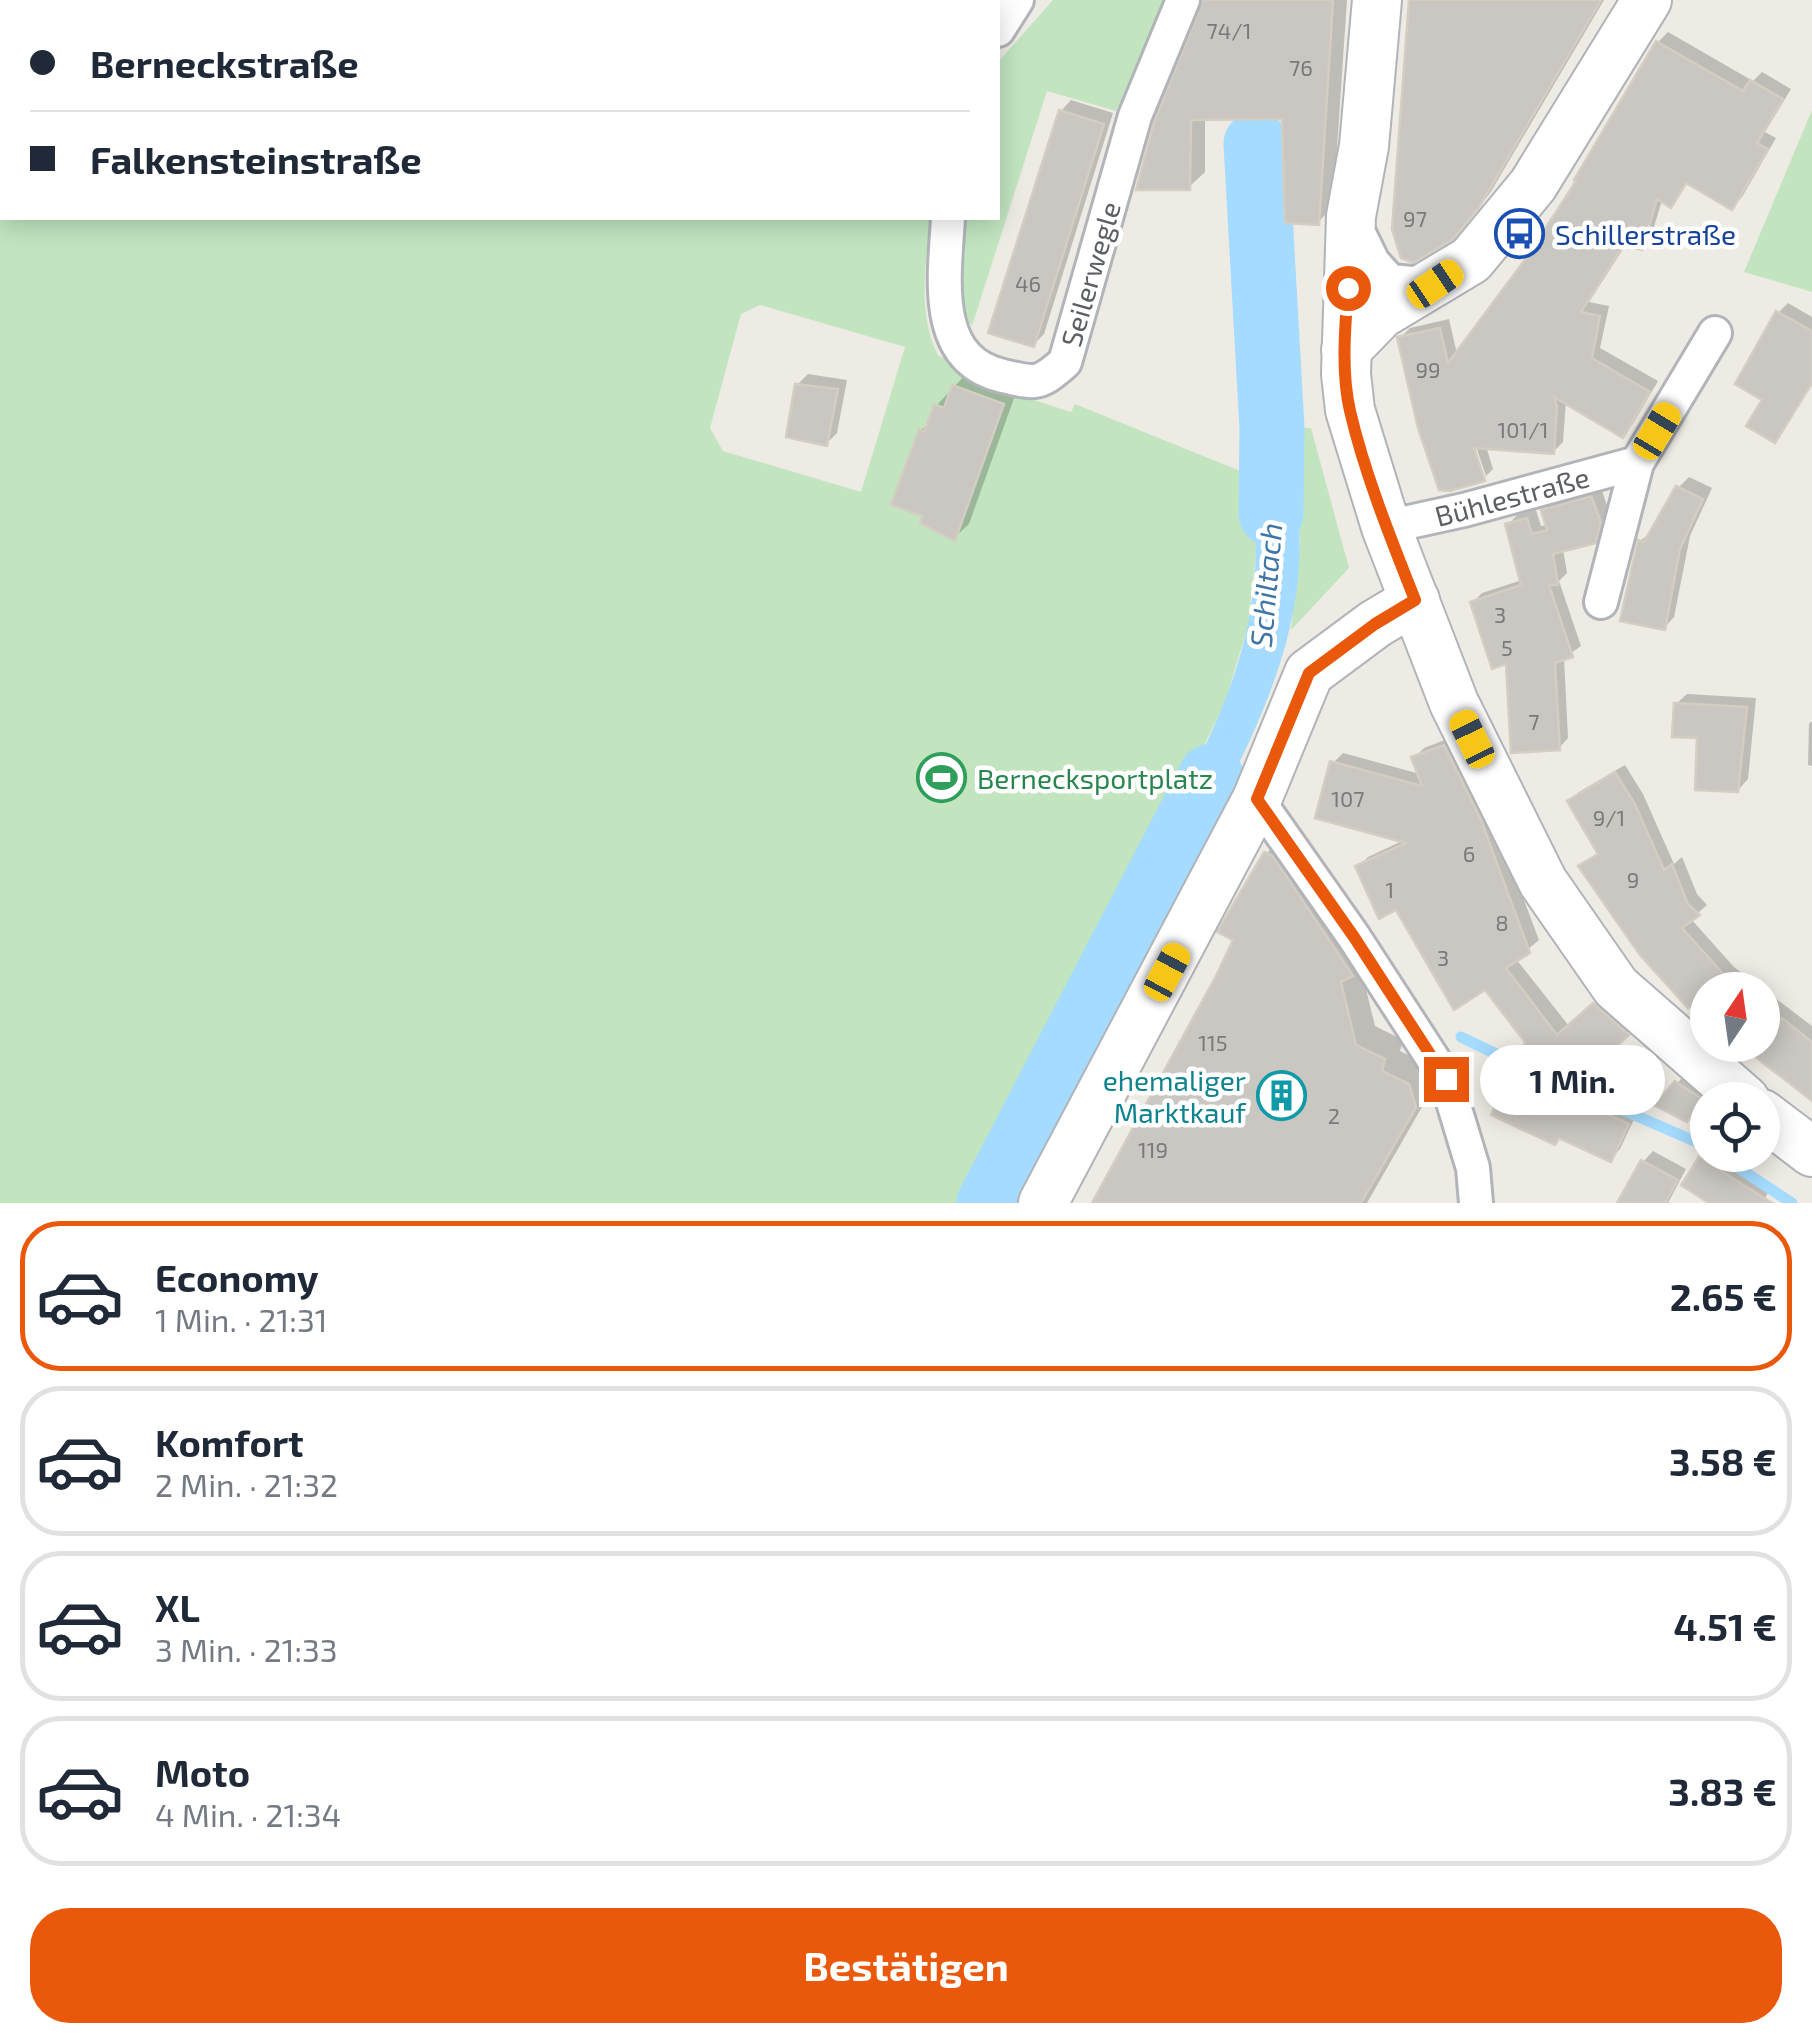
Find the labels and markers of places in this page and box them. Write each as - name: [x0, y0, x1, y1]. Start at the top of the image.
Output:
- bus stop icon: Schillerstraße: [1494, 208, 1546, 260]
- place label: Schillerstraße: [1555, 217, 1736, 251]
- sports icon: Bernecksportplatz: [916, 752, 968, 804]
- place label: Bernecksportplatz: [977, 761, 1213, 795]
- place label: ehemaliger Marktkauf: [1103, 1063, 1247, 1129]
- building icon: ehemaliger Marktkauf: [1255, 1070, 1307, 1122]

